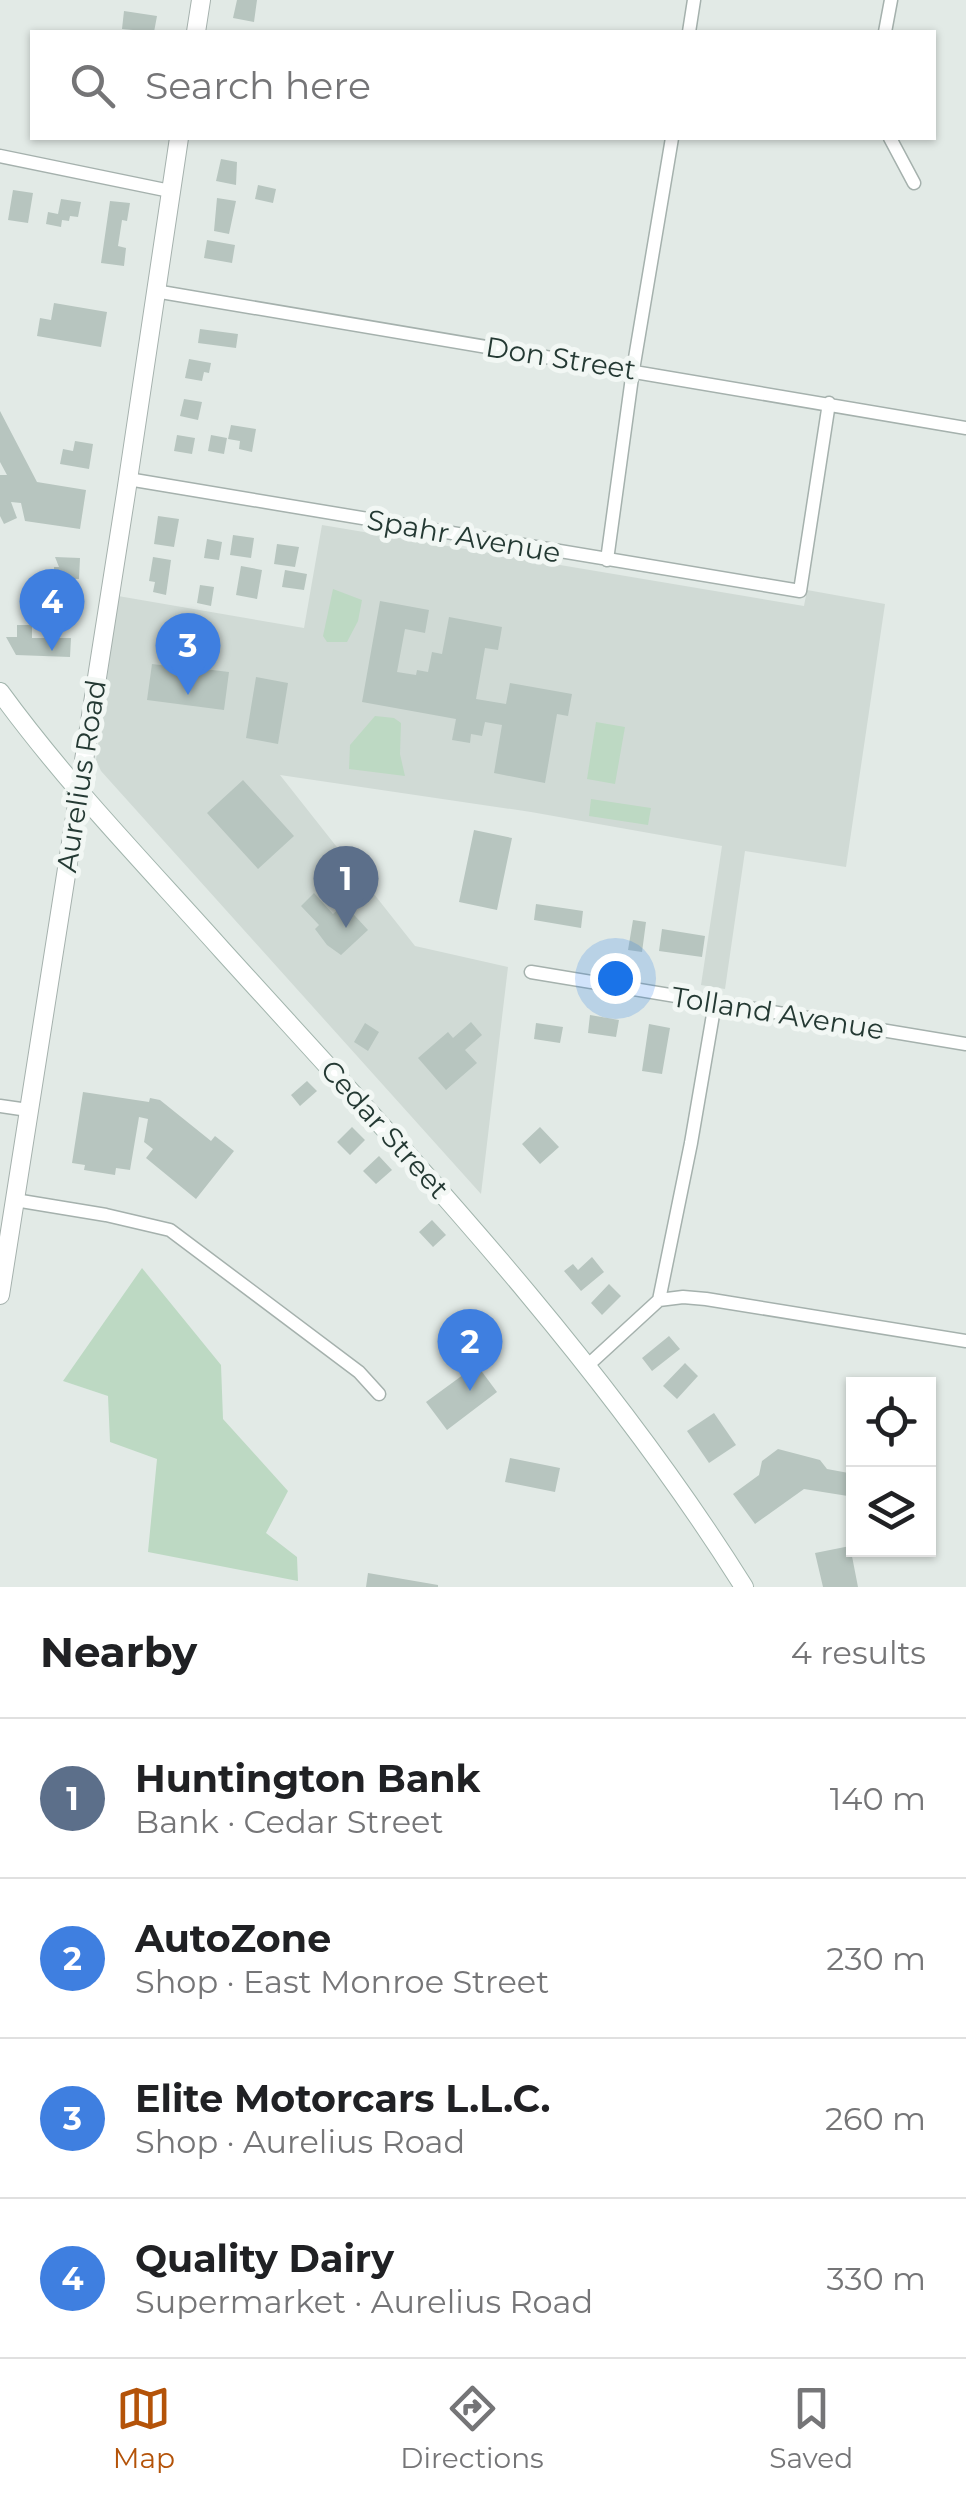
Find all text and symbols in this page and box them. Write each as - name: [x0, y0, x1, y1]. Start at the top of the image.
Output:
- search box: [30, 30, 936, 140]
- icon: search: [65, 58, 120, 113]
- text: Search here: [145, 62, 371, 109]
- street label: Don Street: [483, 329, 639, 387]
- street label: Spahr Avenue: [365, 502, 563, 570]
- pin: 4: [20, 568, 84, 651]
- pin: 3: [156, 612, 220, 695]
- street label: Aurelius Road: [49, 677, 113, 875]
- pin: 1: [314, 846, 378, 928]
- your location: [590, 953, 641, 1004]
- street label: Tolland Avenue: [669, 979, 887, 1047]
- street label: Cedar Street: [314, 1053, 456, 1205]
- pin: 2: [438, 1308, 502, 1391]
- map controls: [846, 1377, 936, 1557]
- button: locate: [846, 1377, 936, 1467]
- button: layers: [846, 1467, 936, 1557]
- text: Nearby: [40, 1626, 197, 1678]
- text: 4 results: [791, 1633, 926, 1672]
- text: Huntington Bank: [135, 1755, 481, 1802]
- text: 1: [66, 1779, 79, 1818]
- text: 140 m: [830, 1779, 926, 1818]
- text: Bank · Cedar Street: [135, 1802, 443, 1841]
- text: AutoZone: [135, 1915, 331, 1962]
- text: 2: [63, 1939, 82, 1978]
- text: 230 m: [826, 1939, 926, 1978]
- text: Shop · East Monroe Street: [135, 1962, 549, 2001]
- text: Elite Motorcars L.L.C.: [135, 2075, 550, 2122]
- text: 3: [63, 2099, 82, 2138]
- text: 260 m: [825, 2099, 926, 2138]
- text: Shop · Aurelius Road: [135, 2122, 465, 2161]
- text: Quality Dairy: [135, 2235, 394, 2282]
- text: 4: [61, 2259, 84, 2298]
- text: 330 m: [827, 2259, 926, 2298]
- text: Supermarket · Aurelius Road: [135, 2282, 593, 2321]
- tab: Map: [113, 2381, 175, 2475]
- tab: Directions: [400, 2381, 544, 2475]
- tab: Saved: [769, 2381, 853, 2475]

